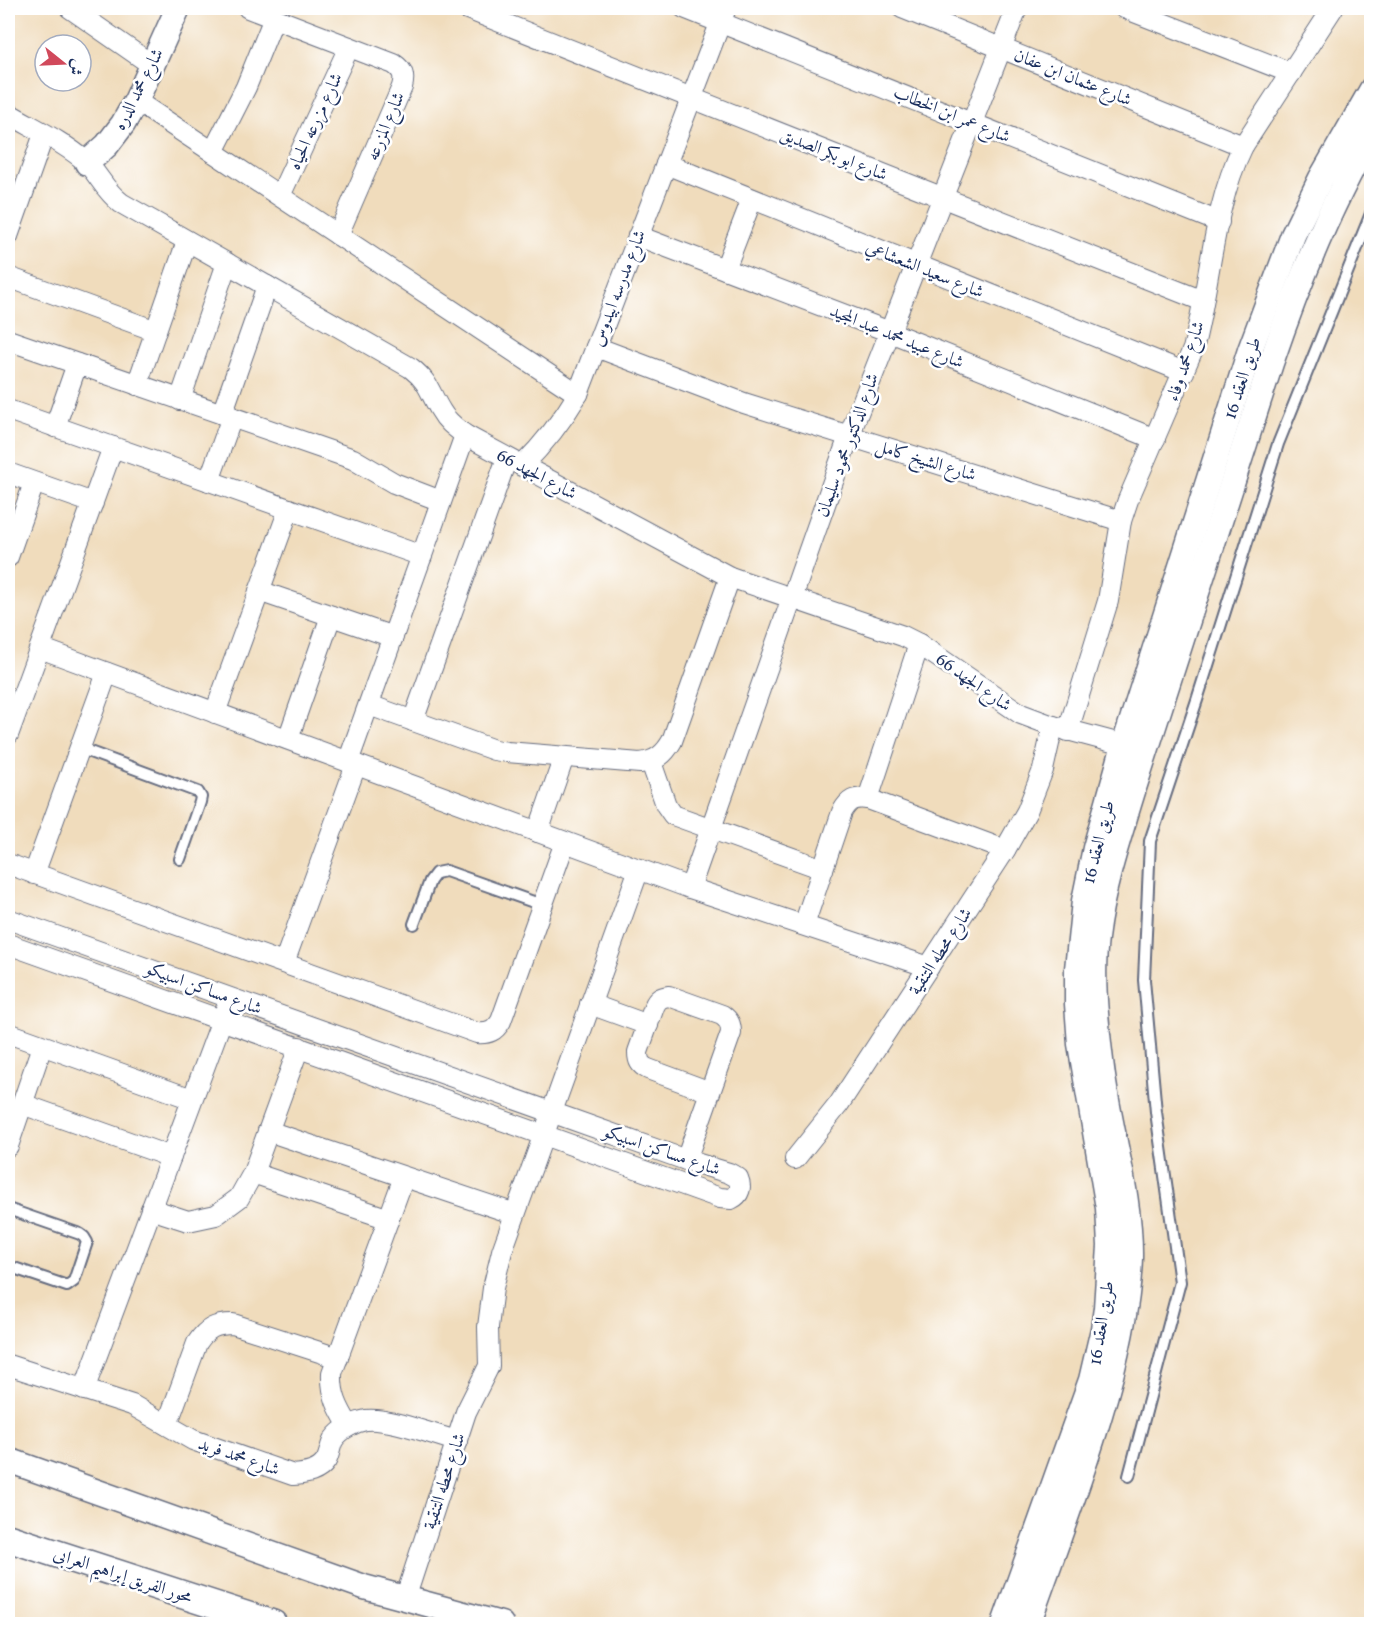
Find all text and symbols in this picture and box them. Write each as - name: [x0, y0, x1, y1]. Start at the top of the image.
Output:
- north arrow: [33, 33, 93, 93]
- street label: شارع عثمان ابن عفان: [1009, 43, 1135, 114]
- street label: شارع محمد الدره: [108, 44, 172, 136]
- text: ش: [62, 56, 88, 78]
- street label: شارع مزرعه الحياه: [283, 69, 351, 175]
- street label: شارع عمر ابن الخطاب: [889, 81, 1014, 151]
- street label: شارع المزرعه: [361, 88, 413, 165]
- street label: شارع ابو بكر الصديق: [776, 122, 891, 189]
- street label: شارع مدرسه ابيدوس: [586, 227, 654, 351]
- street label: شارع سعيد الشعشاعي: [861, 235, 987, 306]
- street label: شارع عبيد محمد عبد المجيد: [825, 299, 967, 377]
- street label: شارع محمد وفاء: [1161, 318, 1213, 405]
- street label: طريق العقد 16: [1218, 334, 1268, 423]
- street label: شارع الدكتور محمود سليمان: [811, 370, 887, 521]
- street label: شارع الشيخ كامل: [872, 434, 979, 491]
- street label: شارع الجهد 66: [491, 444, 581, 508]
- street label: شارع الجهد 66: [930, 648, 1016, 719]
- street label: طريق العقد 16: [1077, 798, 1122, 887]
- street label: شارع محطه التنقية: [904, 903, 980, 1001]
- street label: شارع مساكن اسبيكو: [139, 956, 265, 1023]
- street label: شارع مساكن اسبيكو: [597, 1119, 723, 1184]
- street label: طريق العقد 16: [1083, 1279, 1121, 1367]
- street label: شارع محطه التنقية: [418, 1430, 474, 1533]
- street label: شارع محمد فريد: [194, 1432, 283, 1484]
- street label: محور الفريق إبراهيم العرابى: [49, 1542, 195, 1615]

